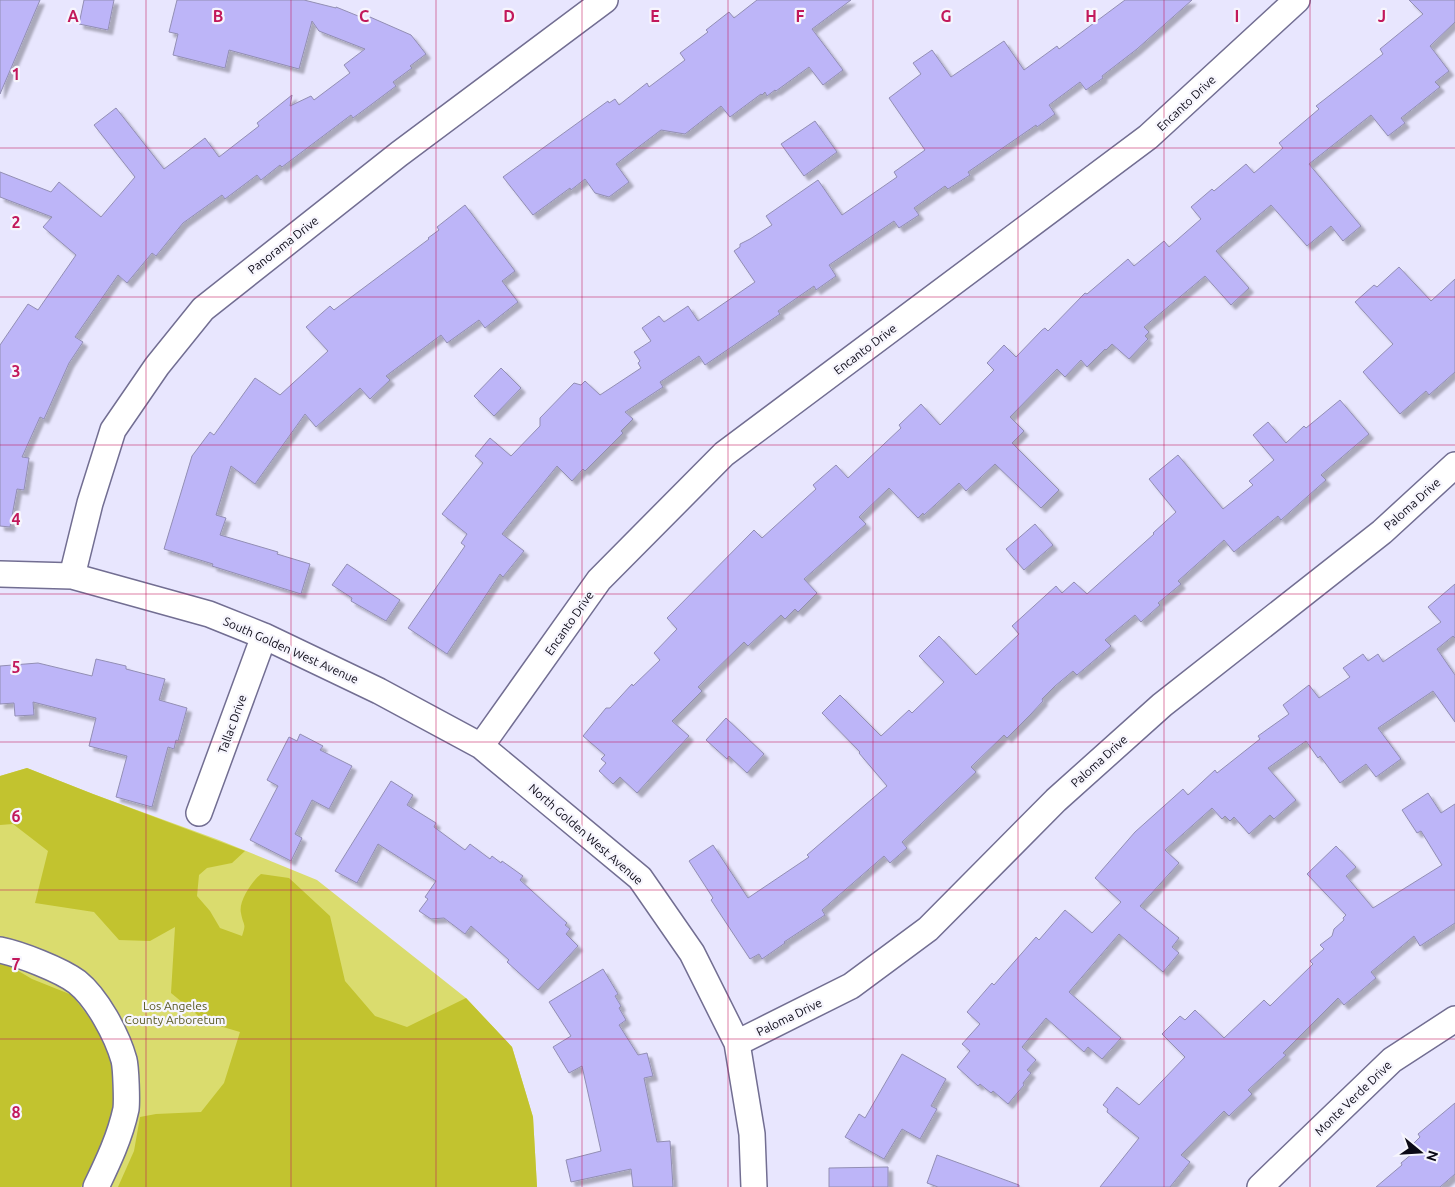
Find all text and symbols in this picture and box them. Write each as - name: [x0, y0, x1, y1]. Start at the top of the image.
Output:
- text: A: [67, 7, 79, 25]
- text: B: [213, 7, 223, 25]
- text: C: [359, 7, 369, 25]
- text: D: [503, 7, 515, 25]
- text: E: [650, 7, 660, 25]
- text: F: [796, 7, 805, 25]
- text: G: [940, 7, 952, 25]
- text: H: [1085, 7, 1097, 25]
- text: I: [1235, 7, 1239, 25]
- text: J: [1378, 7, 1386, 25]
- text: 1: [11, 65, 21, 83]
- street label: Encanto Drive: [1154, 73, 1218, 133]
- text: 2: [11, 213, 21, 231]
- street label: Panorama Drive: [245, 214, 321, 276]
- street label: Encanto Drive: [831, 321, 899, 377]
- text: 3: [11, 362, 21, 380]
- street label: Paloma Drive: [1381, 475, 1443, 533]
- text: 4: [11, 510, 21, 528]
- street label: Encanto Drive: [542, 589, 596, 657]
- street label: South Golden West Avenue: [221, 614, 361, 686]
- text: 5: [11, 658, 21, 676]
- street label: Tallac Drive: [215, 693, 249, 755]
- street label: Paloma Drive: [1068, 732, 1130, 790]
- street label: North Golden West Avenue: [526, 781, 646, 887]
- text: 6: [11, 807, 21, 825]
- text: 7: [11, 955, 21, 973]
- street label: Paloma Drive: [754, 996, 824, 1038]
- park label: Los Angeles County Arboretum: [125, 999, 225, 1026]
- street label: Monte Verde Drive: [1312, 1058, 1394, 1138]
- text: 8: [11, 1103, 21, 1121]
- north arrow: [1395, 1127, 1445, 1177]
- text: N: [1423, 1149, 1442, 1163]

